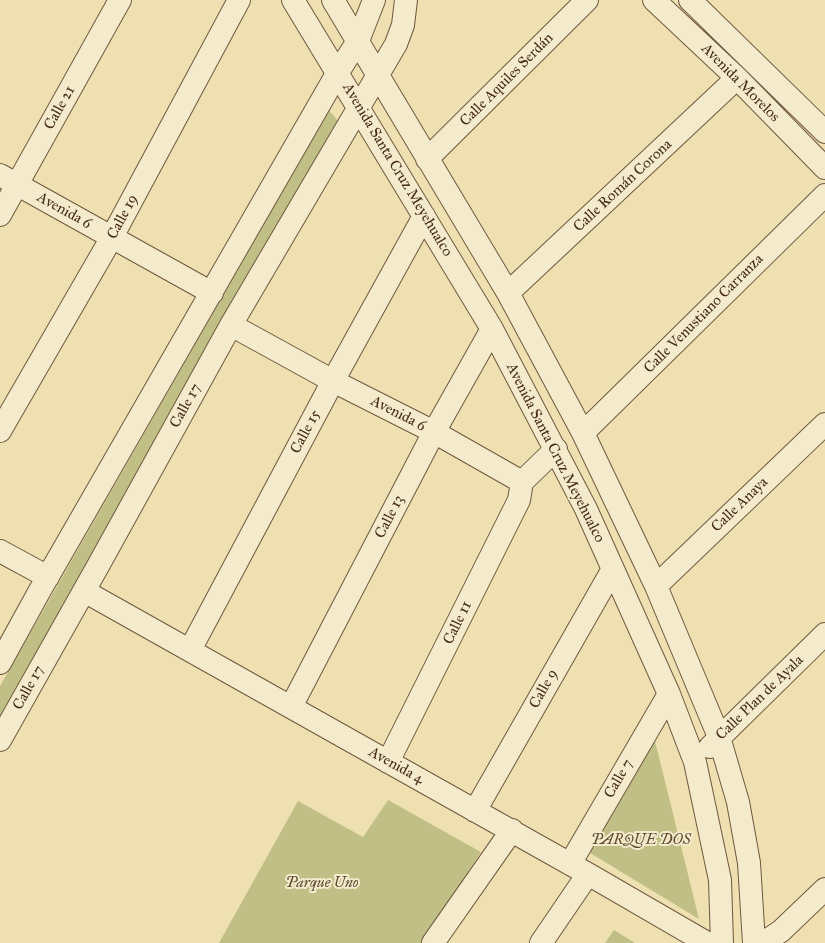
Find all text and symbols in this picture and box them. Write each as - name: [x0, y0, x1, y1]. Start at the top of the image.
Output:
- street label: Calle Aquiles Serdán: [457, 30, 557, 130]
- street label: Avenida Morelos: [697, 40, 783, 126]
- street label: Avenida Santa Cruz Meyehualco: [338, 80, 456, 260]
- street label: Calle 21: [41, 83, 79, 133]
- street label: Calle Román Corona: [570, 136, 676, 236]
- street label: Avenida 6: [34, 189, 94, 233]
- street label: Calle 19: [104, 192, 142, 242]
- street label: Calle Venustiano Carranza: [641, 251, 767, 377]
- street label: Avenida Santa Cruz Meyehualco: [502, 360, 608, 546]
- street label: Calle 17: [166, 381, 206, 431]
- street label: Avenida 6: [367, 392, 429, 436]
- street label: Calle 15: [287, 407, 325, 457]
- street label: Calle Anaya: [708, 474, 772, 536]
- street label: Calle 13: [372, 492, 408, 542]
- street label: Calle 11: [440, 598, 476, 648]
- street label: Calle Plan de Ayala: [713, 652, 807, 744]
- street label: Calle 17: [9, 663, 49, 713]
- street label: Calle 9: [526, 666, 562, 712]
- street label: Avenida 4: [365, 743, 427, 789]
- street label: Calle 7: [601, 756, 637, 802]
- park label: PARQUE DOS: [591, 831, 691, 849]
- park label: Parque Uno: [285, 874, 359, 892]

